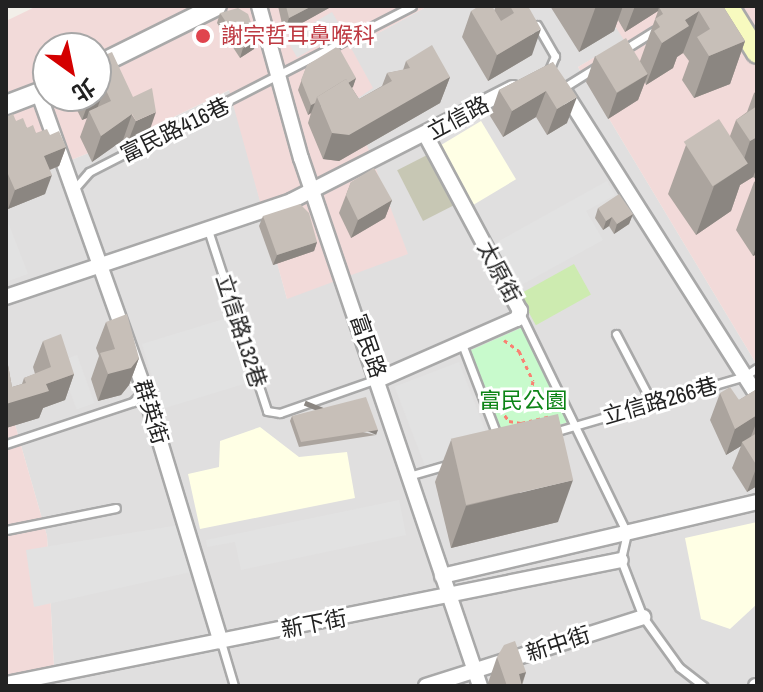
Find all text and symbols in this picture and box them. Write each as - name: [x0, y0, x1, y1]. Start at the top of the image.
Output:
- place label: 謝宗哲耳鼻喉科: [221, 23, 375, 49]
- marker: 謝宗哲耳鼻喉科: [192, 25, 214, 47]
- north arrow: [32, 32, 112, 112]
- text: 北: [67, 72, 101, 109]
- street label: 立信路: [423, 91, 493, 145]
- street label: 富民路416巷: [116, 92, 234, 168]
- street label: 太原街: [472, 237, 526, 307]
- street label: 立信路132巷: [210, 271, 272, 391]
- street label: 富民路: [345, 311, 391, 381]
- street label: 立信路266巷: [600, 372, 720, 430]
- street label: 群英街: [129, 377, 173, 447]
- park label: 富民公園: [479, 388, 567, 414]
- street label: 新下街: [279, 605, 349, 643]
- street label: 新中街: [523, 621, 593, 667]

